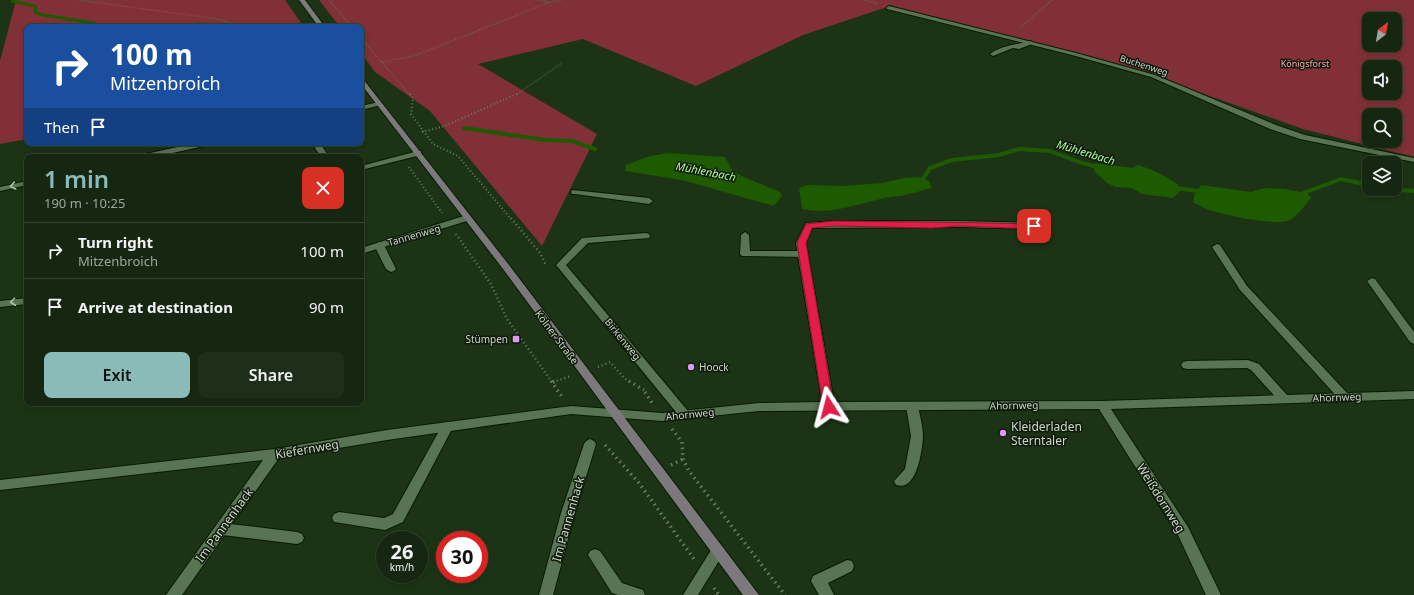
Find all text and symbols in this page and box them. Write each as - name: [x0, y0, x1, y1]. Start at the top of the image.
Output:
- north arrow: [1362, 12, 1402, 52]
- map controls: [1362, 12, 1402, 196]
- text: 100 m: [110, 35, 193, 73]
- icon: right: [44, 40, 96, 92]
- street label: Buchenweg: [1118, 51, 1170, 79]
- park label: Königsforst: [1281, 57, 1330, 70]
- button: sound: [1362, 60, 1402, 100]
- text: Mitzenbroich: [110, 71, 221, 95]
- button: search: [1362, 108, 1402, 148]
- icon: arrive: [87, 116, 109, 138]
- text: Then: [44, 117, 79, 137]
- water label: Mühlenbach: [1055, 136, 1117, 168]
- button: layers: [1362, 156, 1402, 196]
- water label: Mühlenbach: [675, 158, 737, 184]
- text: 1 min: [44, 162, 109, 195]
- button: close: [302, 167, 344, 209]
- one-way arrow: [10, 182, 17, 190]
- text: 190 m · 10:25: [44, 194, 125, 212]
- pin: [1017, 209, 1051, 243]
- icon: arrive: [1023, 215, 1045, 237]
- street label: Tannenweg: [386, 221, 442, 249]
- text: Turn right: [78, 232, 153, 252]
- icon: right: [44, 240, 66, 262]
- text: 100 m: [300, 241, 344, 261]
- text: Mitzenbroich: [78, 252, 158, 270]
- icon: arrive: [44, 296, 66, 318]
- text: Arrive at destination: [78, 297, 233, 317]
- text: 90 m: [309, 297, 344, 317]
- one-way arrow: [10, 298, 17, 307]
- street label: Kölner Straße: [532, 307, 582, 367]
- street label: Birkenweg: [602, 315, 644, 363]
- place label: Stümpen: [465, 332, 508, 346]
- marker: Stümpen: [511, 334, 521, 344]
- button: Exit: [44, 352, 190, 398]
- button: Share: [198, 352, 344, 398]
- place label: Hoock: [699, 360, 729, 374]
- marker: Hoock: [686, 362, 696, 372]
- position arrow: [808, 386, 850, 428]
- street label: Ahornweg: [1312, 389, 1362, 405]
- street label: Ahornweg: [990, 398, 1038, 412]
- street label: Ahornweg: [665, 404, 715, 424]
- place label: Kleiderladen Sterntaler: [1011, 418, 1082, 449]
- marker: Kleiderladen Sterntaler: [998, 428, 1008, 438]
- street label: Kiefernweg: [274, 435, 340, 463]
- street label: Weißdornweg: [1133, 460, 1189, 536]
- street label: Im Pannenhack: [548, 474, 588, 564]
- street label: Im Pannenhack: [191, 484, 257, 565]
- speed limit sign: 30: [436, 531, 488, 583]
- text: 26: [391, 538, 413, 565]
- text: km/h: [390, 560, 414, 574]

